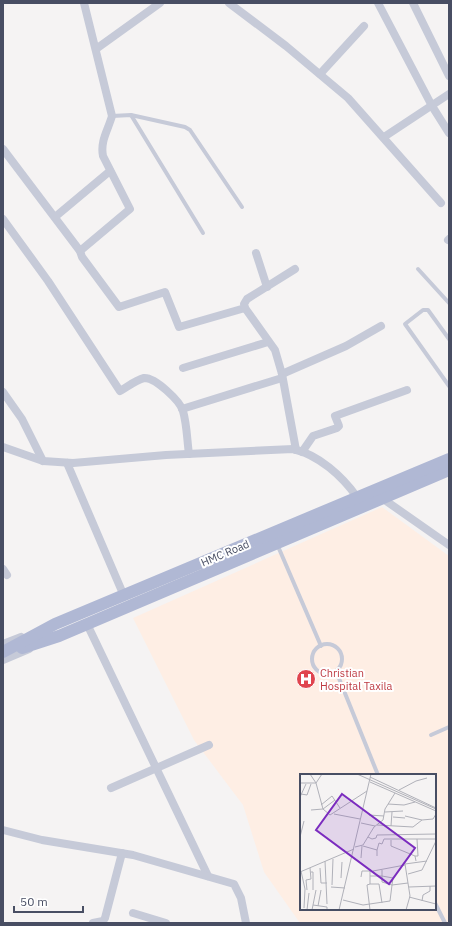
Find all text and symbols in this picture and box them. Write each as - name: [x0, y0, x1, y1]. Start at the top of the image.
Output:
- street label: HMC Road: [199, 537, 251, 569]
- place label: Christian Hospital Taxila: [320, 666, 392, 693]
- hospital icon: Christian Hospital Taxila: [295, 668, 317, 690]
- inset map: [300, 774, 436, 910]
- scale bar: [14, 888, 83, 914]
- text: 50 m: [20, 894, 48, 909]

